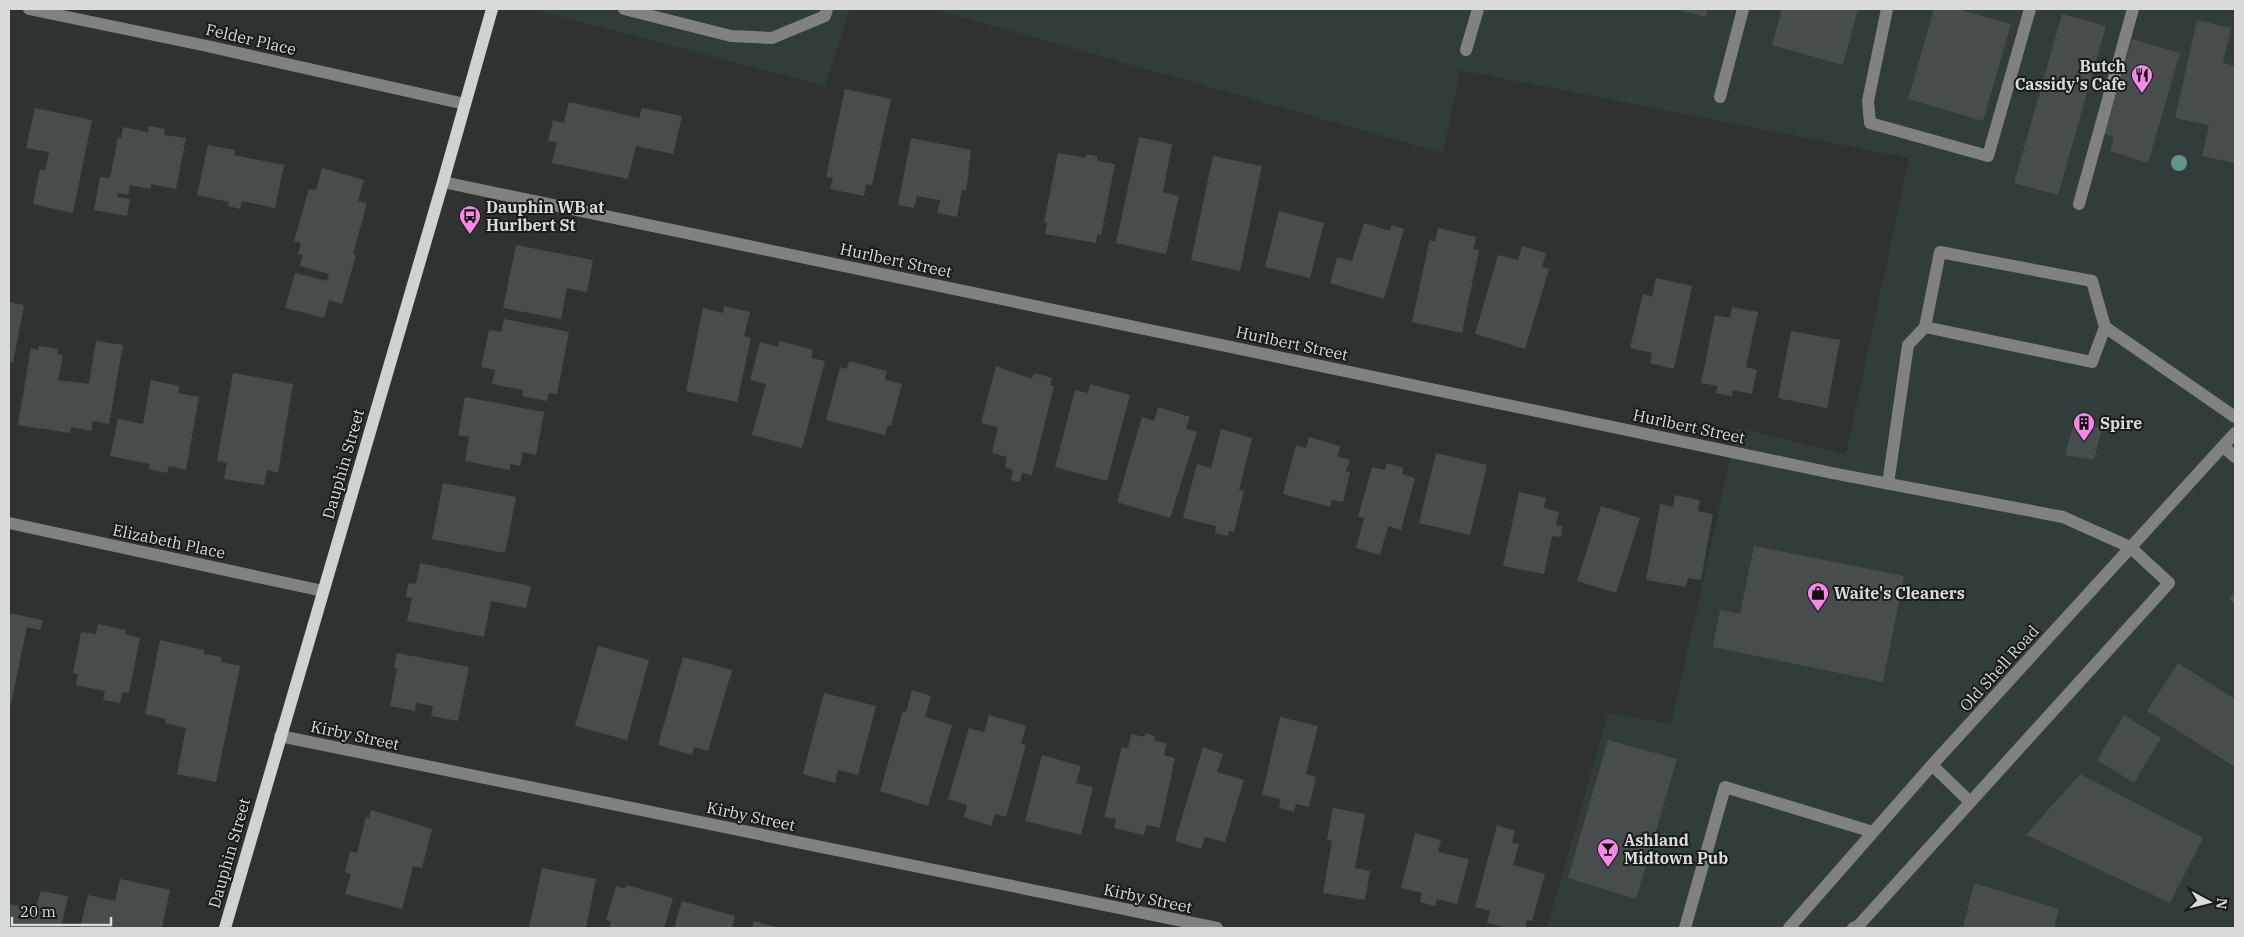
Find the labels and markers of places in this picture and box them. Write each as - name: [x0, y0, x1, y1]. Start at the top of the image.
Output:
- place label: Butch Cassidy's Cafe: [2015, 56, 2126, 94]
- restaurant icon: Butch Cassidy's Cafe: [2130, 63, 2154, 94]
- place label: Dauphin WB at Hurlbert St: [486, 197, 604, 235]
- bus stop icon: Dauphin WB at Hurlbert St: [458, 204, 482, 235]
- building icon: Spire: [2072, 411, 2096, 442]
- place label: Spire: [2100, 413, 2142, 433]
- shop icon: Waite's Cleaners: [1806, 581, 1830, 612]
- place label: Waite's Cleaners: [1834, 583, 1965, 603]
- place label: Ashland Midtown Pub: [1624, 830, 1728, 868]
- bar icon: Ashland Midtown Pub: [1596, 837, 1620, 868]

